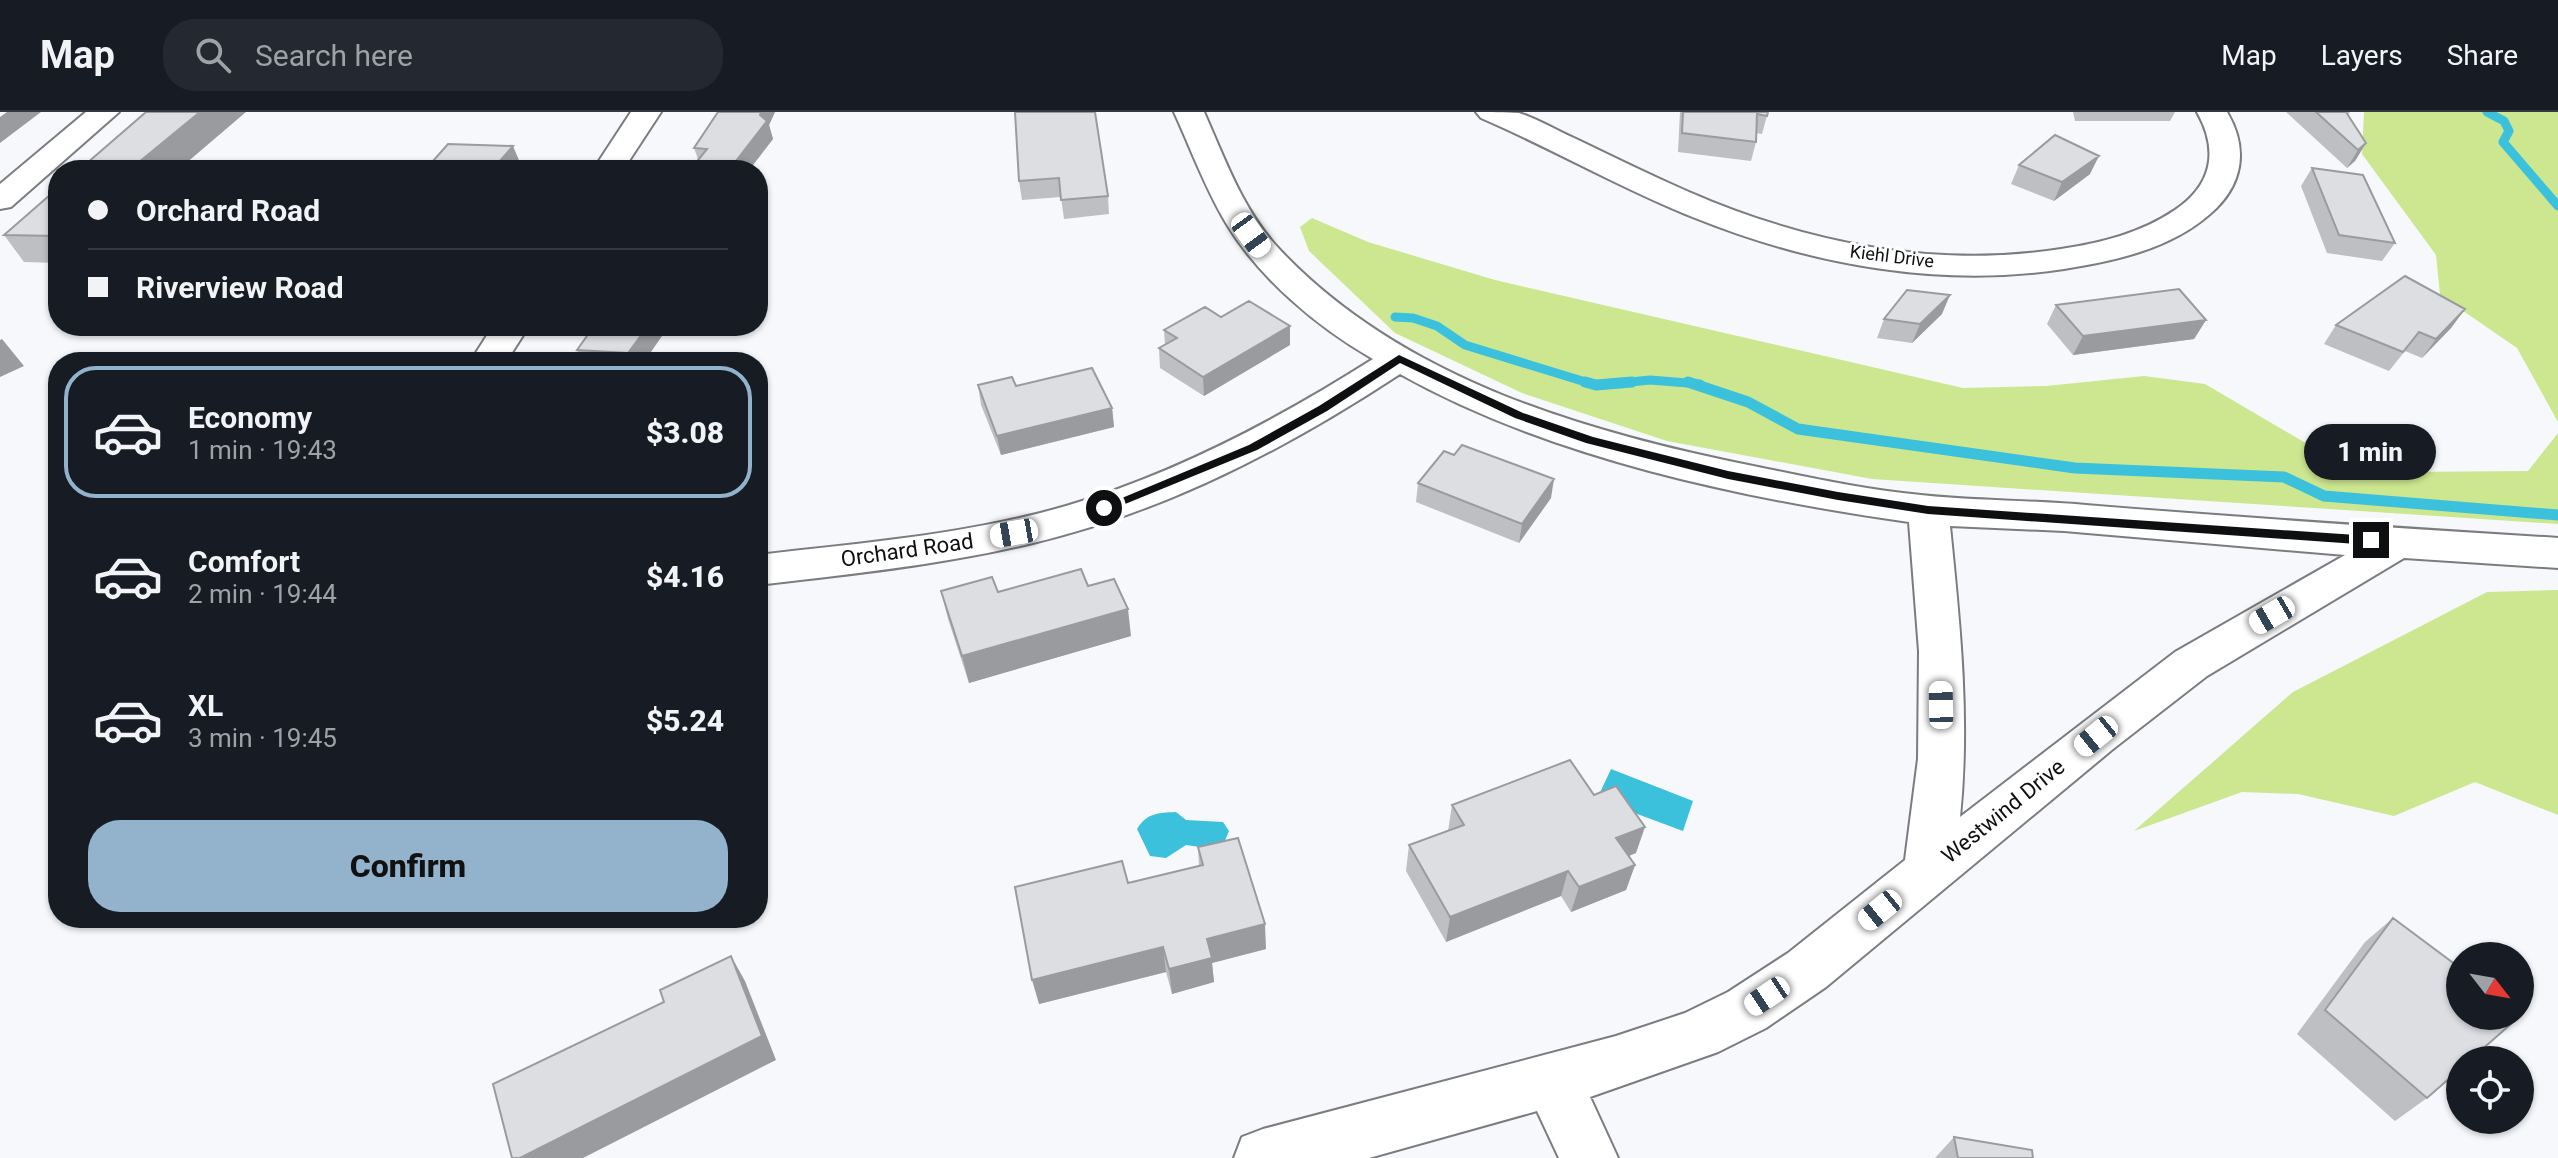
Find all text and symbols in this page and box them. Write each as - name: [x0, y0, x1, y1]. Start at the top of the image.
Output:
- search box: [163, 19, 723, 91]
- text: Map: [40, 33, 115, 77]
- icon: search: [191, 33, 235, 77]
- text: Search here: [255, 38, 413, 73]
- text: Map: [2221, 39, 2277, 72]
- text: Layers: [2321, 39, 2403, 72]
- text: Share: [2447, 39, 2518, 72]
- text: Orchard Road: [136, 193, 320, 228]
- car: [1227, 209, 1275, 261]
- street label: Kiehl Drive: [1849, 240, 1935, 272]
- text: Riverview Road: [136, 270, 344, 305]
- icon: car: [92, 396, 164, 468]
- text: Economy: [188, 400, 312, 435]
- text: $3.08: [646, 415, 724, 450]
- callout: 1 min: [2305, 424, 2437, 480]
- text: 1 min · 19:43: [188, 435, 337, 465]
- text: 1 min: [2337, 437, 2403, 467]
- route start: [1086, 490, 1122, 526]
- car: [988, 517, 1040, 549]
- route end: [2353, 522, 2389, 558]
- street label: Orchard Road: [839, 528, 975, 572]
- icon: car: [92, 540, 164, 612]
- text: Comfort: [188, 544, 300, 579]
- text: $4.16: [646, 559, 724, 594]
- text: 2 min · 19:44: [188, 579, 337, 609]
- car: [2245, 593, 2299, 637]
- car: [1929, 681, 1953, 729]
- icon: car: [92, 684, 164, 756]
- text: XL: [188, 688, 223, 723]
- text: $5.24: [646, 703, 724, 738]
- car: [2070, 712, 2122, 760]
- text: 3 min · 19:45: [188, 723, 337, 753]
- street label: Westwind Drive: [1937, 754, 2069, 868]
- button: Confirm: [88, 820, 728, 912]
- car: [1854, 886, 1906, 934]
- north arrow: [2446, 942, 2534, 1030]
- map controls: [2446, 942, 2534, 1134]
- car: [1740, 973, 1794, 1019]
- button: locate: [2446, 1046, 2534, 1134]

